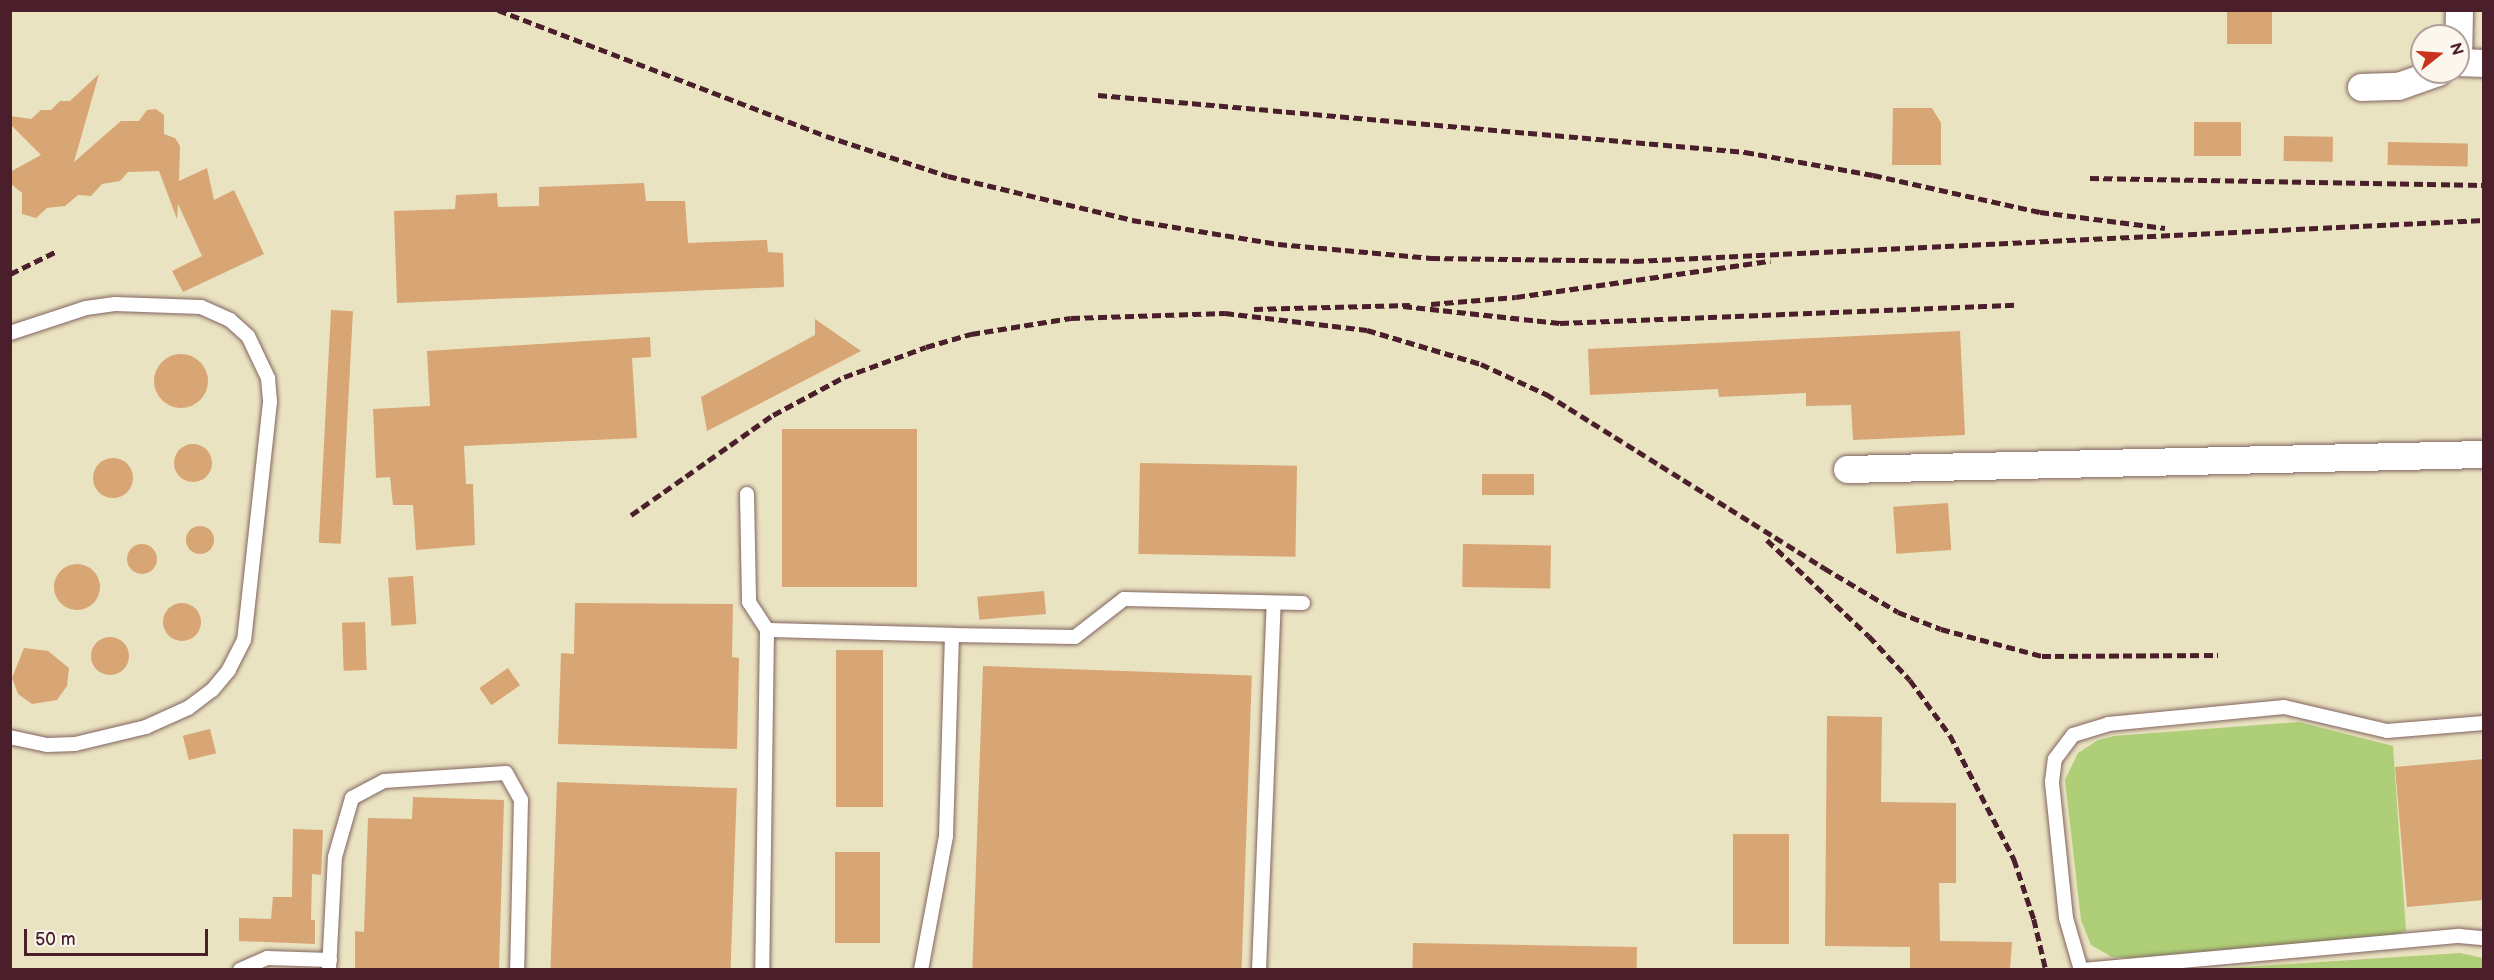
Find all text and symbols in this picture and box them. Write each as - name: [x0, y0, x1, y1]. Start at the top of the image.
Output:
- north arrow: [2410, 24, 2470, 84]
- text: N: [2445, 41, 2467, 58]
- scale bar: [27, 917, 212, 955]
- text: 50 m: [35, 929, 76, 950]

